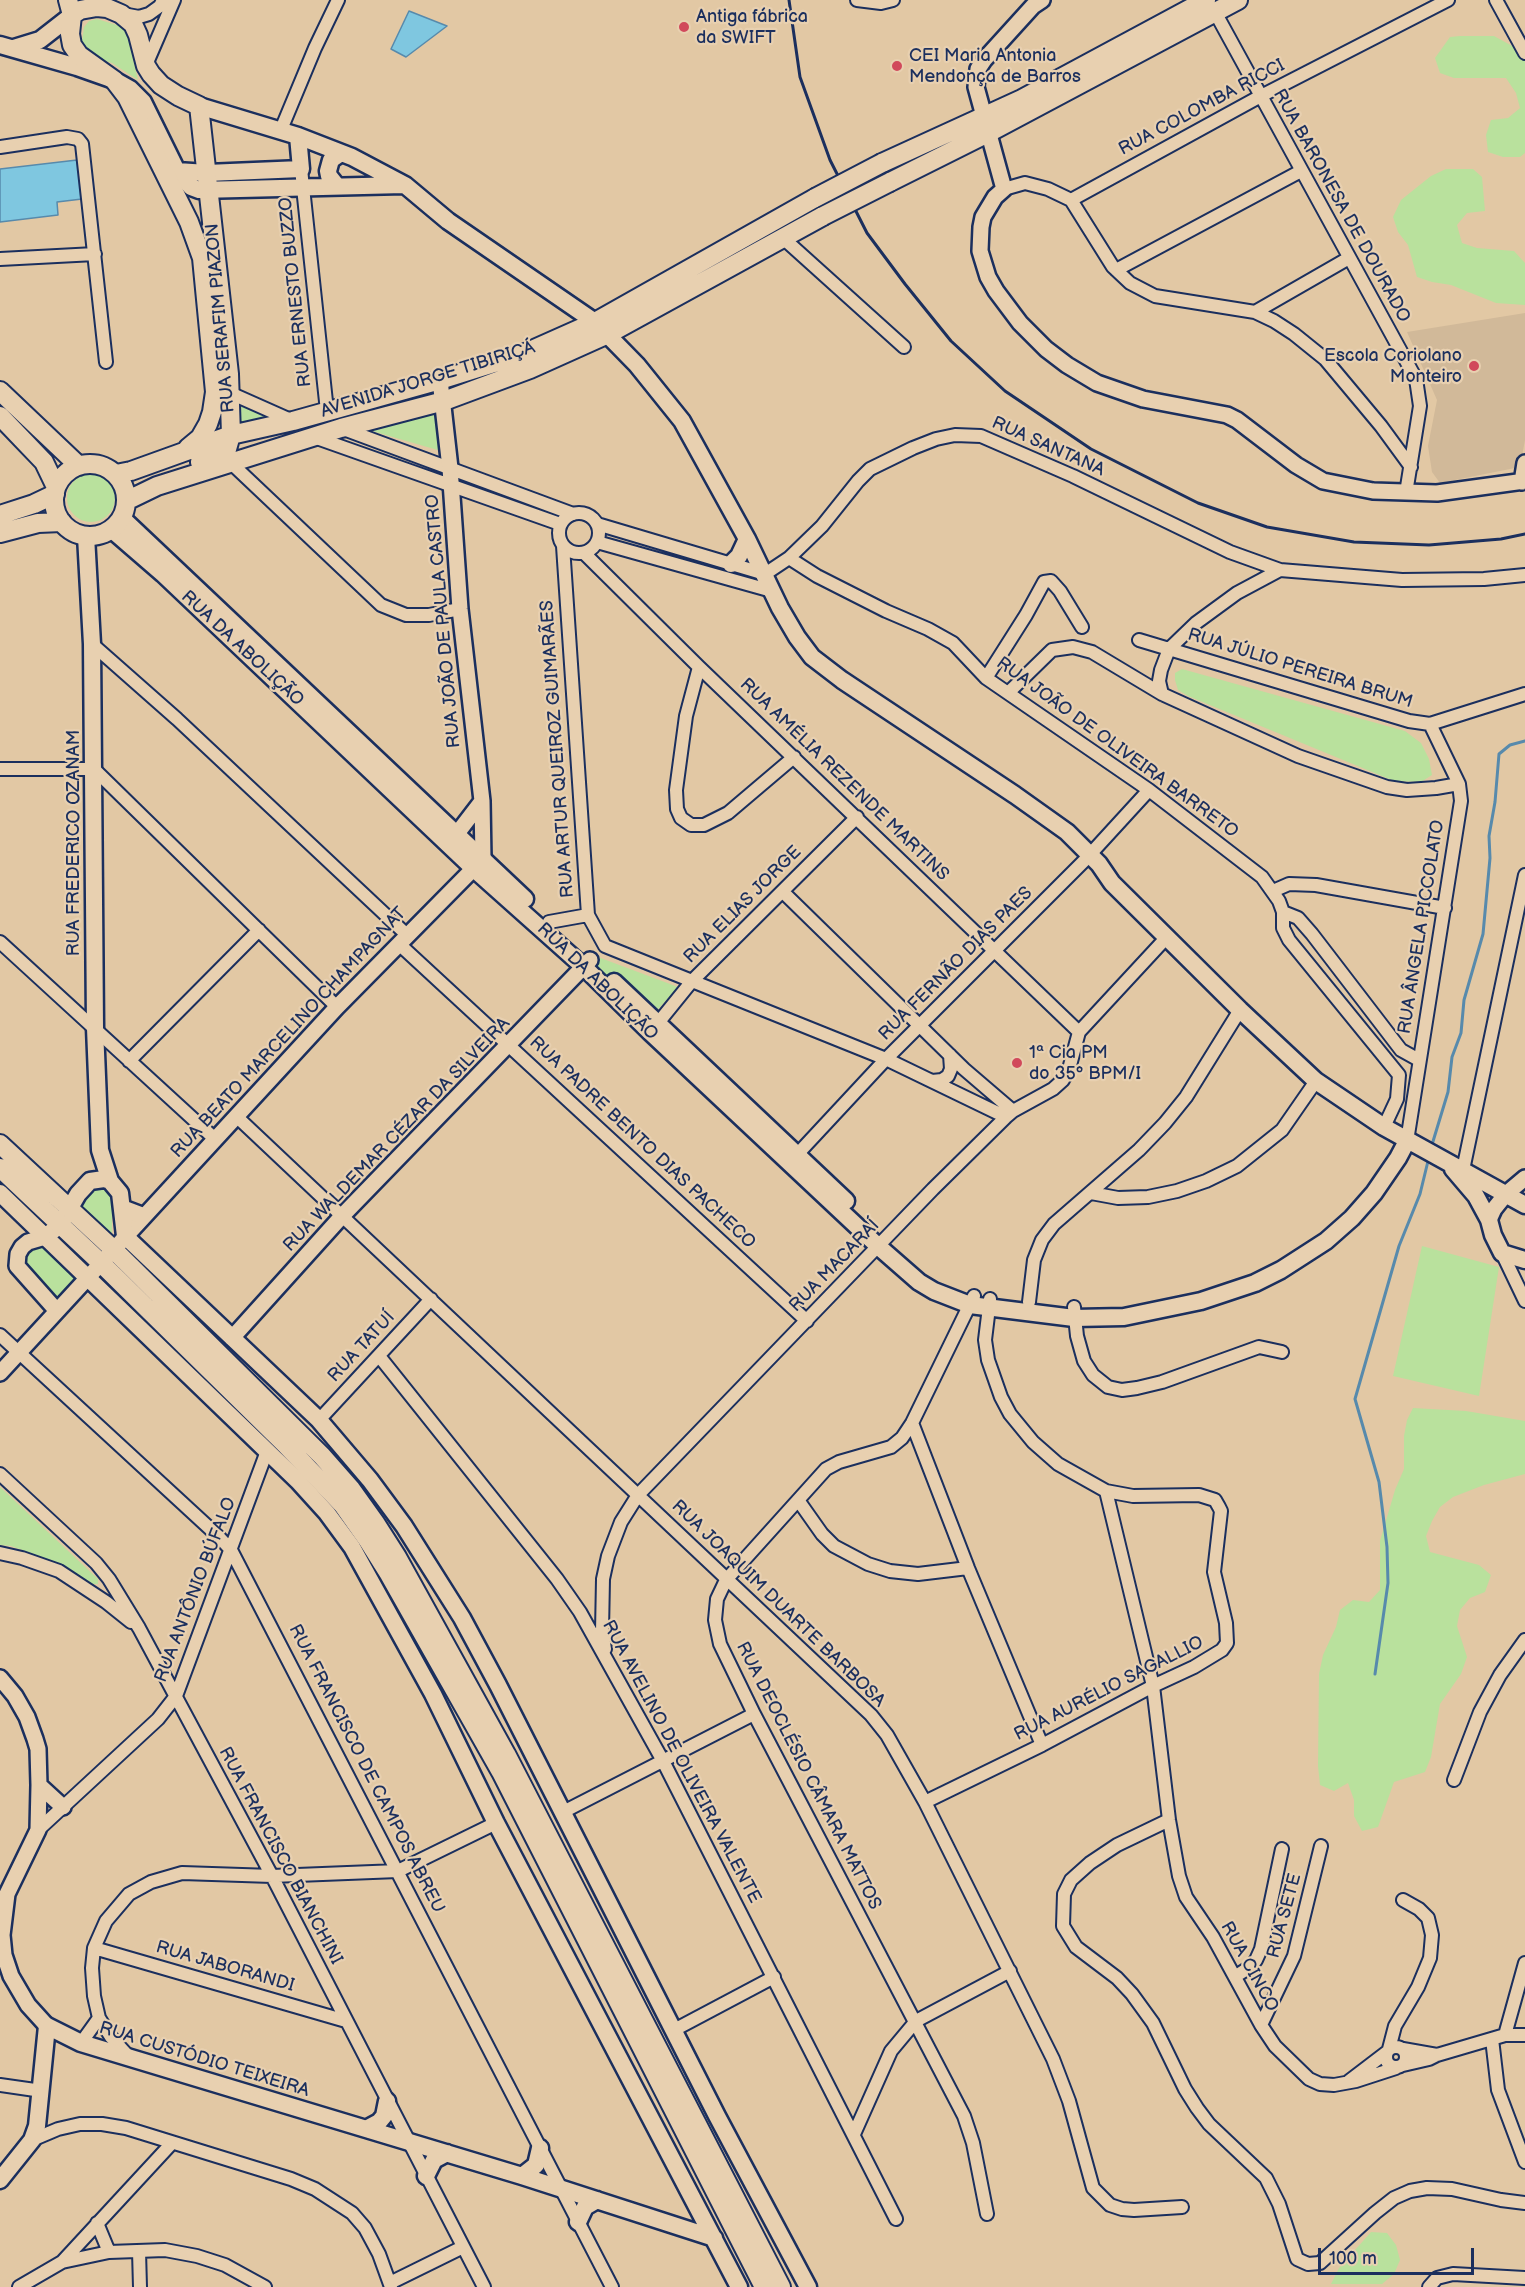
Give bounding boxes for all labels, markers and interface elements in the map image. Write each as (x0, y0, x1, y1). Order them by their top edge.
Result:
place label: Antiga fábrica da SWIFT (696, 6, 808, 48)
marker: Antiga fábrica da SWIFT (677, 20, 691, 34)
place label: CEI Maria Antonia Mendonça de Barros (909, 45, 1081, 88)
street label: RUA COLOMBA RICCI (1115, 55, 1289, 161)
marker: CEI Maria Antonia Mendonça de Barros (890, 59, 904, 73)
street label: RUA BARONESA DE DOURADO (1268, 86, 1414, 326)
street label: RUA ERNESTO BUZZO (275, 196, 317, 388)
street label: RUA SERAFIM PIAZON (202, 222, 240, 414)
street label: AVENIDA JORGE TIBIRIÇÁ (318, 337, 538, 423)
place label: Escola Coriolano Monteiro (1324, 345, 1462, 388)
marker: Escola Coriolano Monteiro (1467, 359, 1481, 373)
street label: RUA SANTANA (988, 412, 1108, 482)
street label: RUA JOÃO DE PAULA CASTRO (422, 493, 466, 749)
street label: RUA DA ABOLIÇÃO (176, 587, 308, 711)
street label: RUA ARTUR QUEIROZ GUIMARÃES (537, 599, 579, 899)
street label: RUA JÚLIO PEREIRA BRUM (1185, 624, 1415, 714)
street label: RUA JOÃO DE OLIVEIRA BARRETO (992, 653, 1242, 843)
street label: RUA AMÉLIA REZENDE MARTINS (735, 674, 953, 886)
street label: RUA FREDERICO OZANAM (63, 730, 85, 956)
street label: RUA ÂNGELA PICCOLATO (1394, 818, 1450, 1036)
street label: RUA ELIAS JORGE (680, 842, 806, 968)
street label: RUA FERNÃO DIAS PAES (875, 883, 1037, 1045)
street label: RUA BEATO MARCELINO CHAMPAGNAT (167, 903, 411, 1163)
street label: RUA DA ABOLIÇÃO (532, 919, 662, 1045)
street label: RUA WALDEMAR CÉZAR DA SILVEIRA (279, 1013, 515, 1257)
street label: RUA PADRE BENTO DIAS PACHECO (524, 1032, 760, 1254)
place label: 1ª Cia PM do 35º BPM/I (1029, 1042, 1141, 1084)
marker: 1ª Cia PM do 35º BPM/I (1010, 1056, 1024, 1070)
street label: RUA MACARAÍ (785, 1215, 885, 1317)
street label: RUA TATUÍ (324, 1307, 400, 1387)
street label: RUA ANTÔNIO BÚFALO (151, 1494, 241, 1686)
street label: RUA JOAQUIM DUARTE BARBOSA (667, 1496, 889, 1712)
street label: RUA AVELINO DE OLIVEIRA VALENTE (597, 1617, 765, 1907)
street label: RUA FRANCISCO DE CAMPOS ABREU (283, 1621, 449, 1917)
street label: RUA AURÉLIO SAGALLIO (1011, 1632, 1207, 1746)
street label: RUA DEOCLÉSIO CÂMARA MATTOS (731, 1638, 885, 1914)
street label: RUA FRANCISCO BIANCHINI (213, 1744, 347, 1968)
street label: RUA SETE (1263, 1871, 1307, 1961)
street label: RUA CINCO (1215, 1918, 1283, 2016)
street label: RUA JABORANDI (153, 1937, 297, 1997)
street label: RUA CUSTÓDIO TEIXEIRA (96, 2018, 312, 2102)
scale bar (1321, 2236, 1477, 2274)
text: 100 m (1329, 2248, 1377, 2269)

